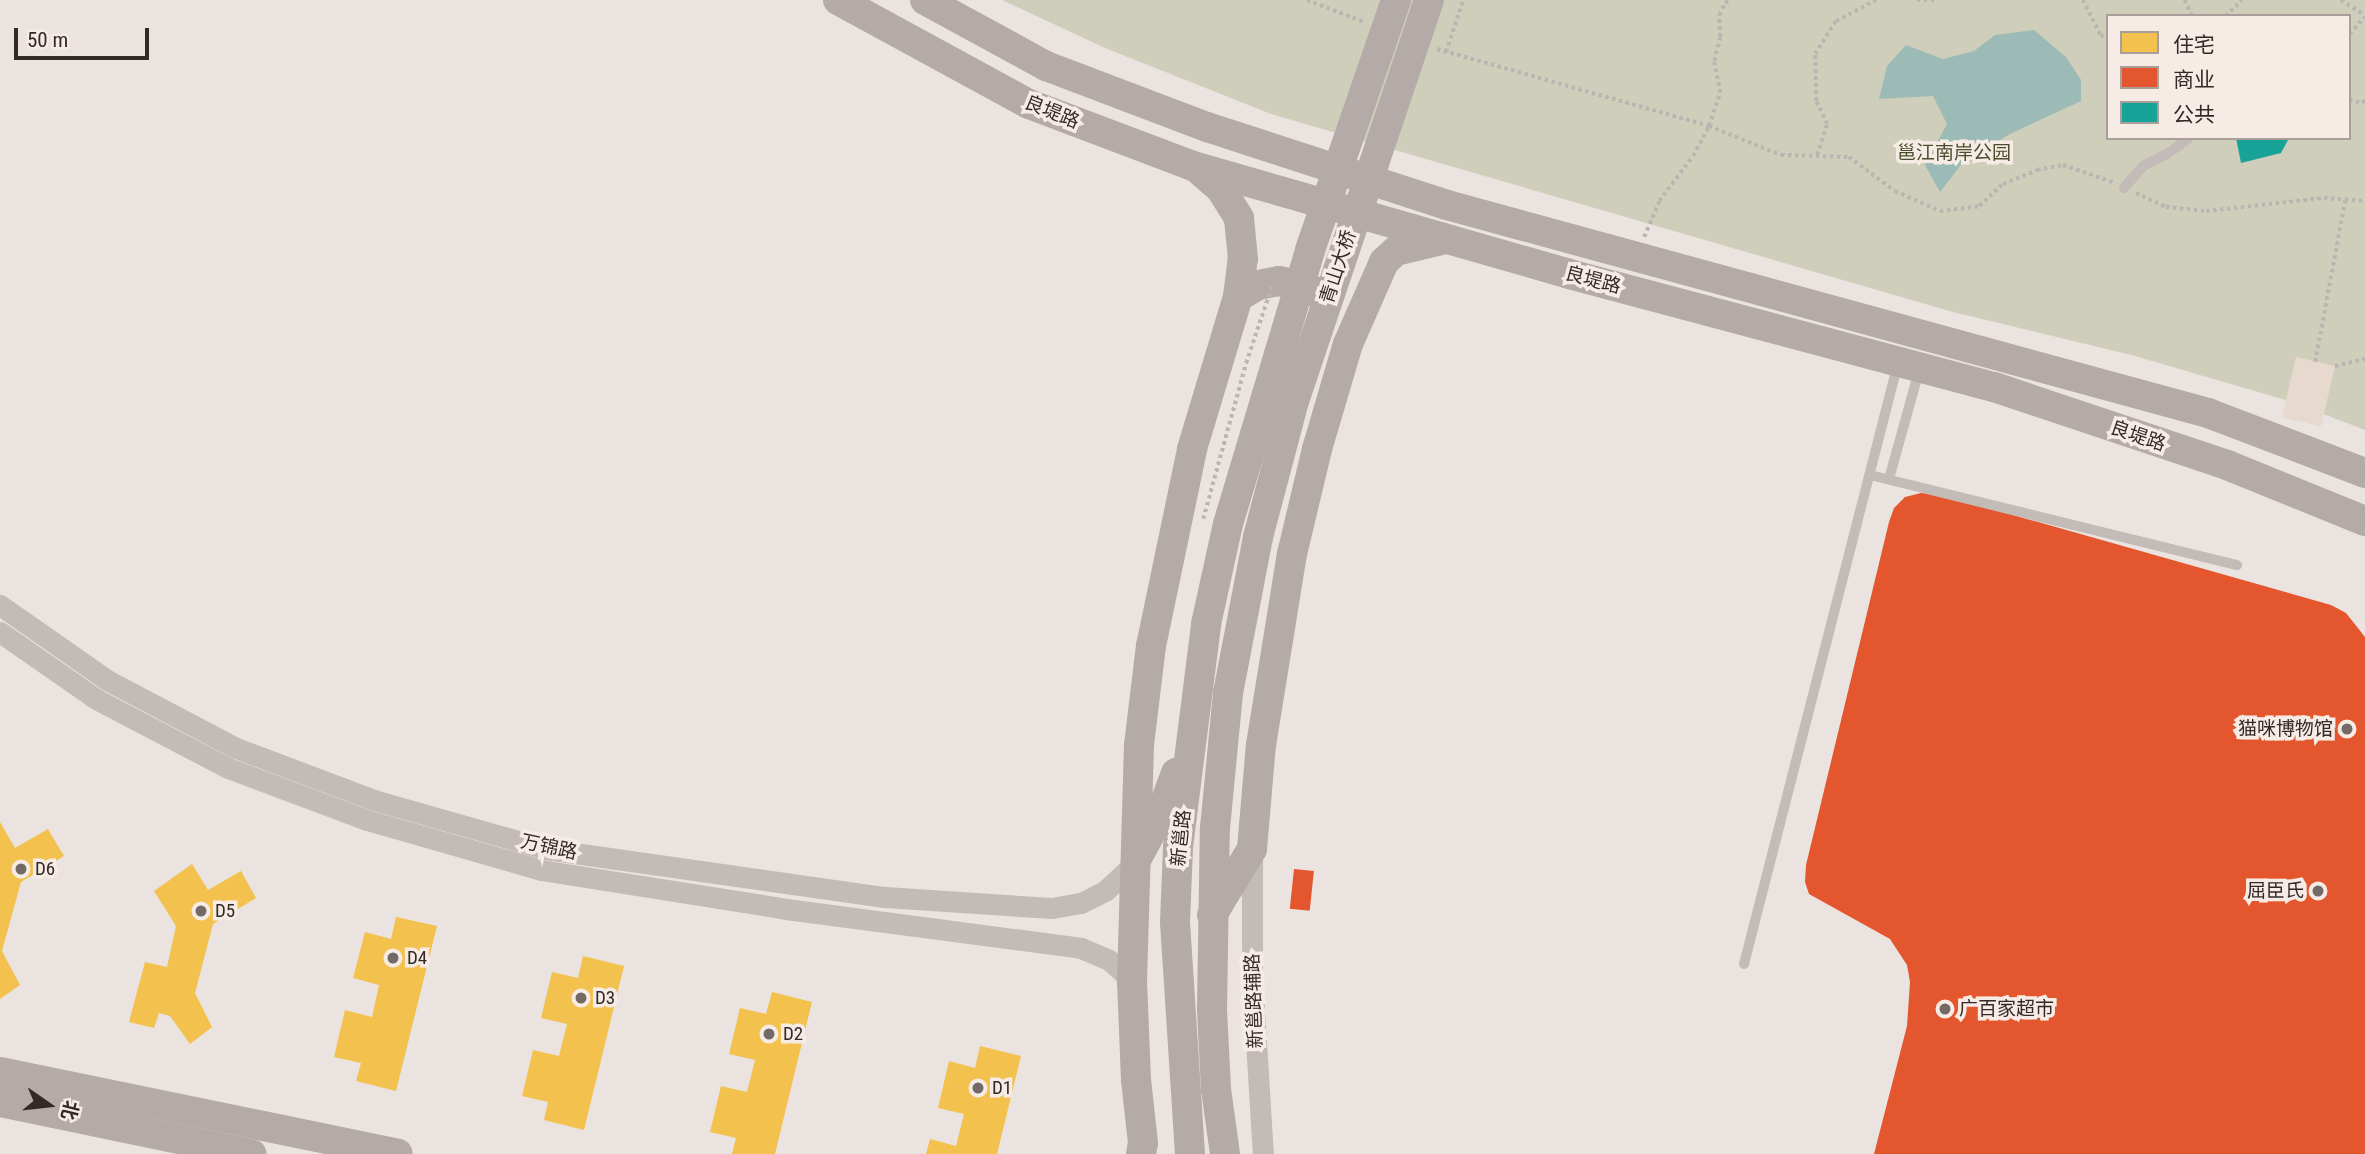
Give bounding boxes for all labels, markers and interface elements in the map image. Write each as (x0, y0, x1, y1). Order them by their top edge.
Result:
scale bar (18, 14, 152, 58)
legend (2106, 14, 2351, 140)
text: 50 m (27, 28, 68, 52)
text: 住宅 (2173, 33, 2215, 57)
text: 商业 (2173, 68, 2215, 92)
street label: 良堤路 (1021, 91, 1083, 133)
text: 公共 (2173, 103, 2215, 127)
park label: 邕江南岸公园 (1897, 142, 2011, 164)
street label: 青山大桥 (1315, 227, 1361, 307)
street label: 良堤路 (1563, 262, 1623, 298)
street label: 良堤路 (2107, 416, 2169, 456)
place label: 猫咪博物馆 (2238, 718, 2333, 740)
marker: 猫咪博物馆 (2339, 721, 2355, 737)
street label: 新邕路 (1167, 808, 1195, 868)
street label: 万锦路 (519, 830, 579, 864)
place label: D6 (35, 858, 55, 880)
marker: D6 (13, 861, 29, 877)
place label: 屈臣氏 (2247, 880, 2304, 902)
marker: 屈臣氏 (2310, 883, 2326, 899)
place label: D5 (215, 900, 235, 922)
marker: D5 (193, 903, 209, 919)
place label: D4 (407, 947, 427, 969)
marker: D4 (385, 950, 401, 966)
street label: 新邕路辅路 (1241, 953, 1267, 1049)
place label: D3 (595, 987, 615, 1009)
marker: D3 (573, 990, 589, 1006)
place label: 广百家超市 (1959, 998, 2054, 1020)
marker: 广百家超市 (1937, 1001, 1953, 1017)
place label: D2 (783, 1023, 803, 1045)
marker: D2 (761, 1026, 777, 1042)
north arrow (14, 1070, 84, 1140)
place label: D1 (992, 1077, 1012, 1099)
marker: D1 (970, 1080, 986, 1096)
text: 北 (56, 1098, 83, 1122)

